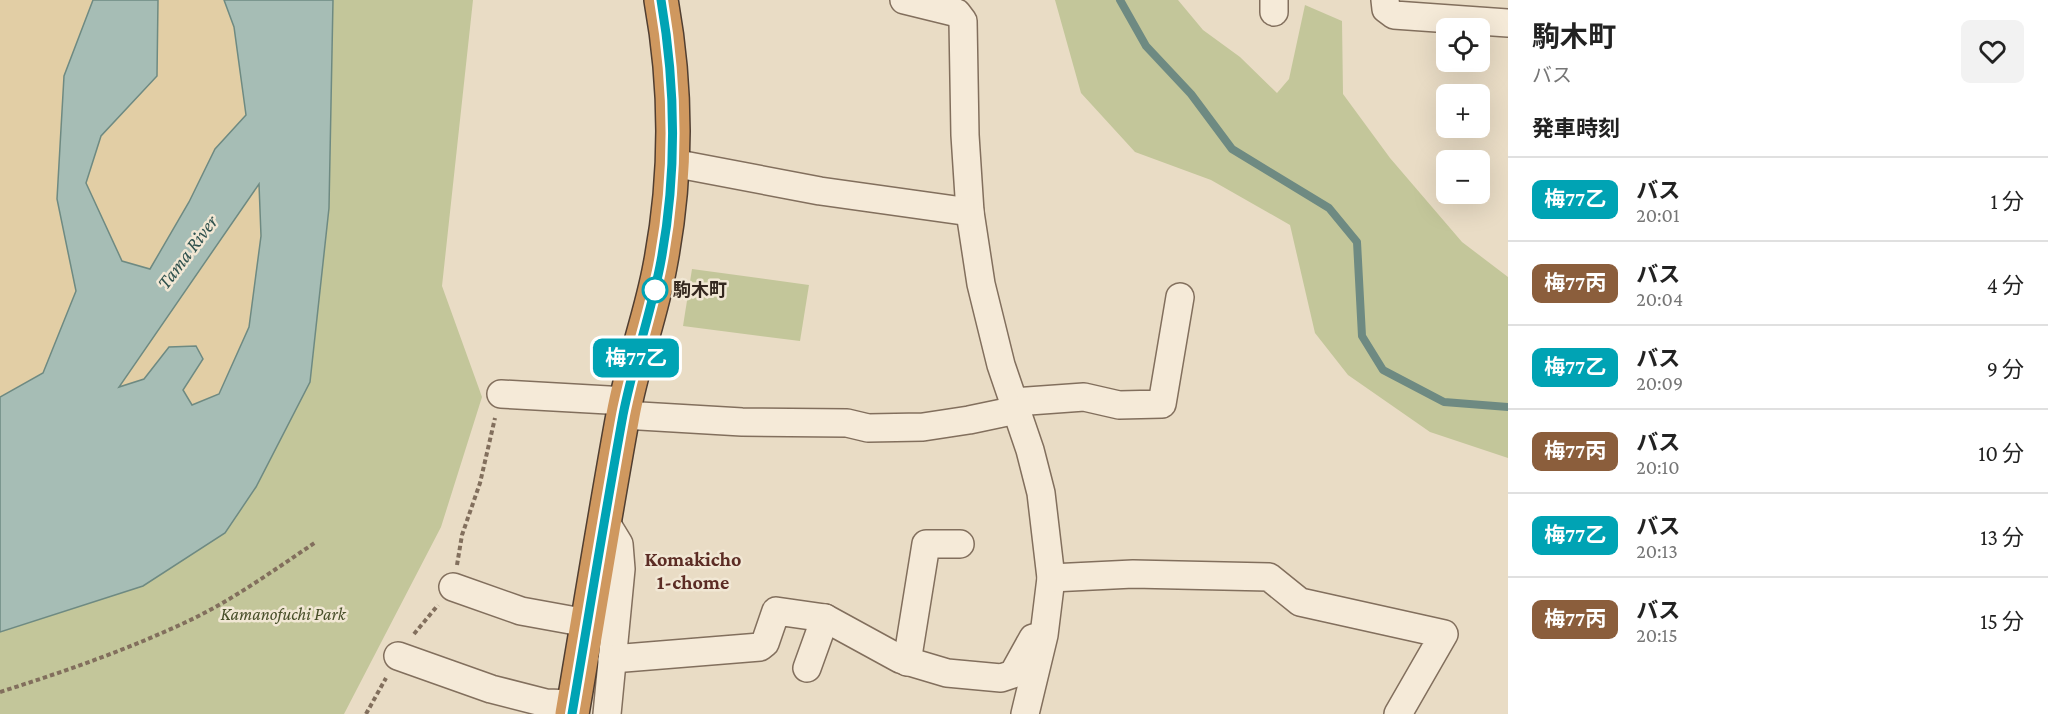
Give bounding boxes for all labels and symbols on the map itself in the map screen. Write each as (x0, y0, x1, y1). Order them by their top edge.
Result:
water label: Tama River (152, 210, 222, 293)
marker: 駒木町 (642, 277, 668, 303)
place label: 駒木町 (673, 280, 727, 300)
line badge: 梅77乙 (594, 338, 678, 378)
district label: Komakicho 1-chome (645, 548, 741, 593)
park label: Kamanofuchi Park (220, 604, 347, 624)

